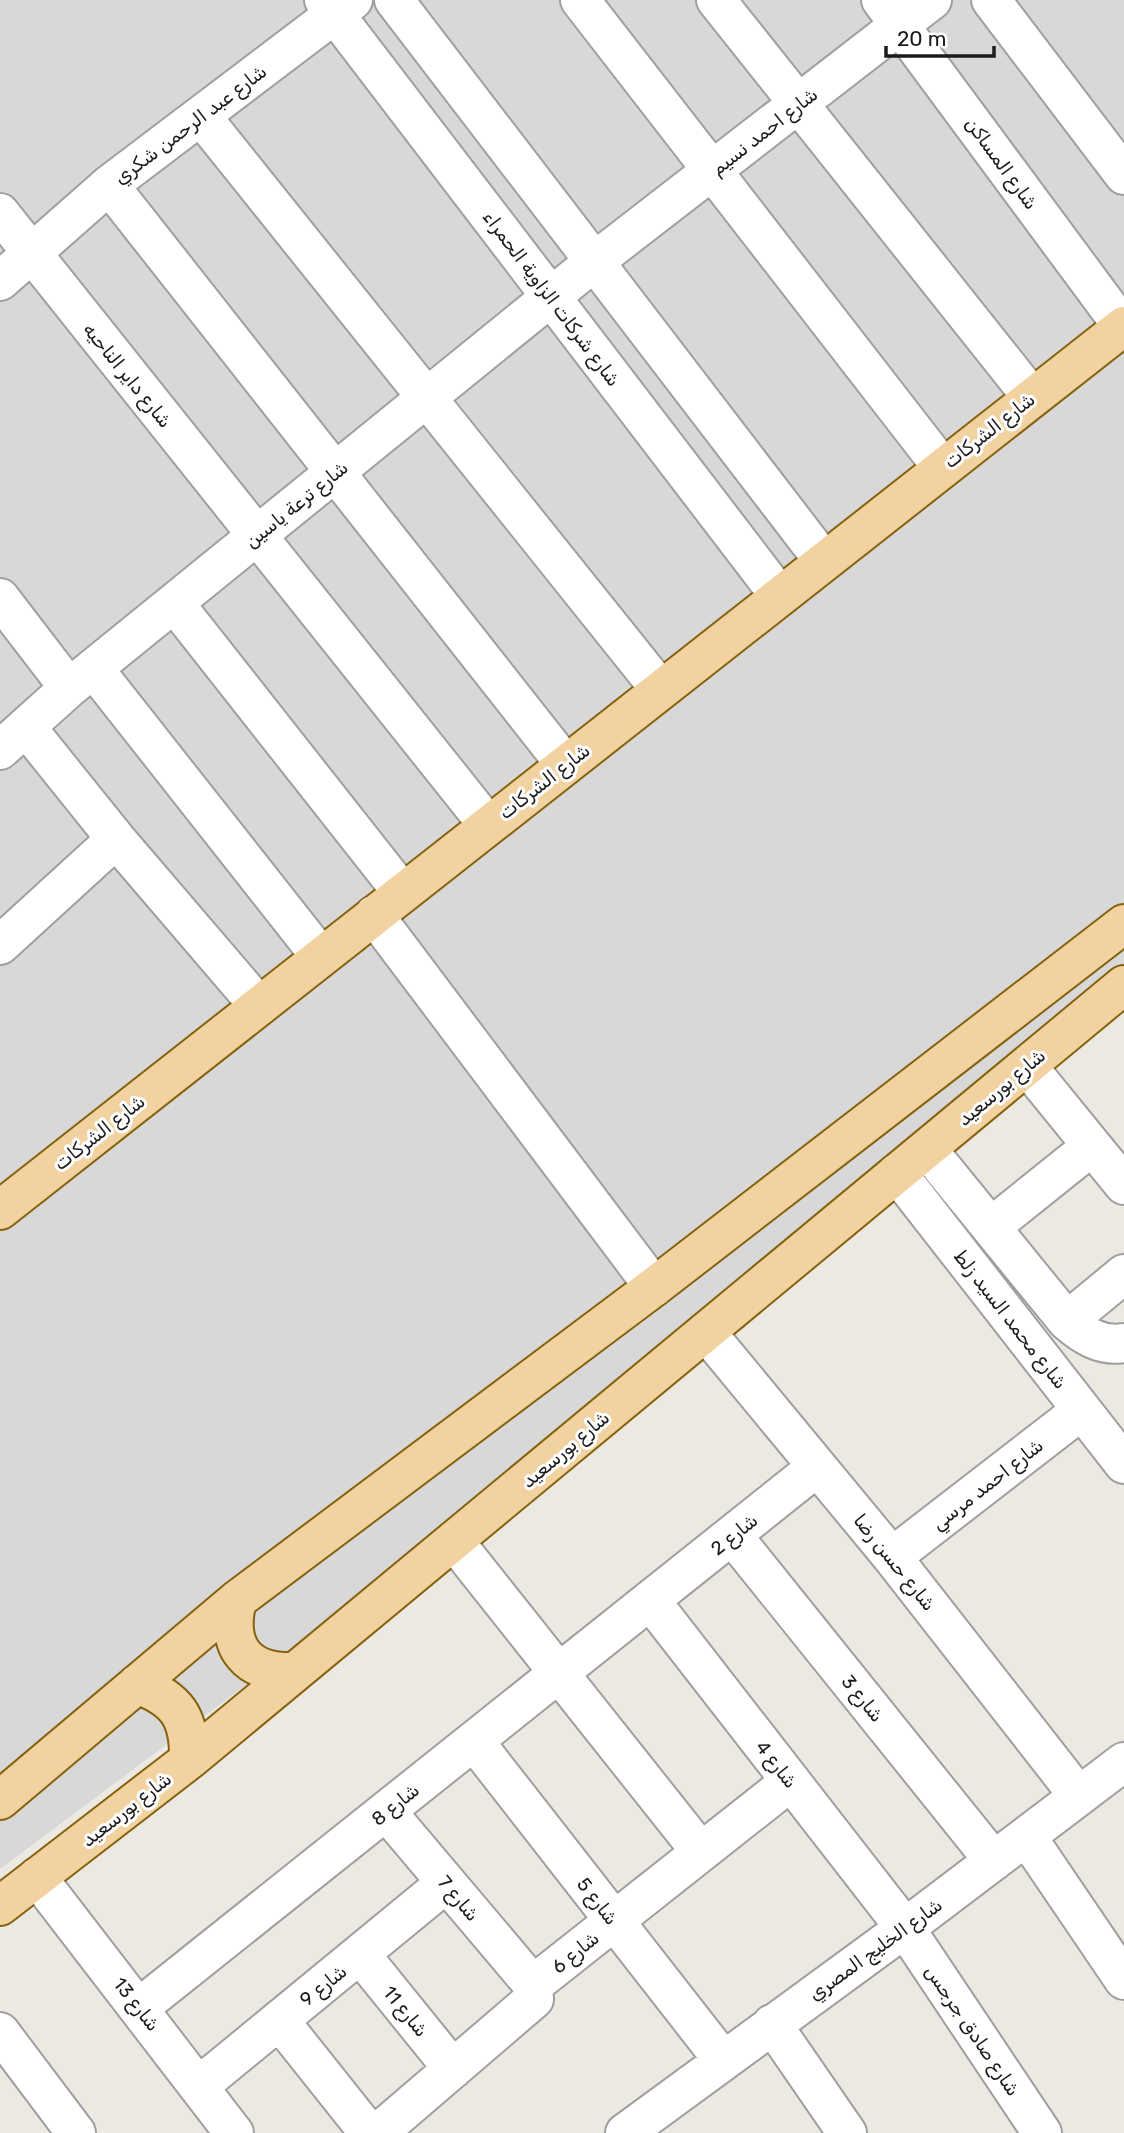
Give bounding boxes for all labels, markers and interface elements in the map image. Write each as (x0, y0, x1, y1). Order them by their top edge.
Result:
scale bar (886, 14, 995, 58)
text: 20 m (897, 26, 946, 51)
street label: شارع عبد الرحمن شكري (110, 60, 272, 191)
street label: شارع احمد نسيم (706, 83, 823, 182)
street label: شارع المساكن (959, 113, 1043, 215)
street label: شارع شركات الزاوية الحمراء (476, 206, 625, 392)
street label: شارع داير الناحيه (77, 318, 177, 434)
street label: شارع الشركات (939, 388, 1041, 475)
street label: شارع ترعة ياسين (240, 456, 354, 555)
street label: شارع الشركات (494, 739, 596, 826)
street label: شارع بورسعيد (953, 1044, 1051, 1132)
street label: شارع الشركات (49, 1090, 151, 1177)
street label: شارع محمد السيد زلط (948, 1245, 1072, 1395)
street label: شارع بورسعيد (517, 1406, 615, 1494)
street label: شارع احمد مرسي (927, 1434, 1050, 1537)
street label: شارع 2 (706, 1509, 764, 1562)
street label: شارع حسن رضا (847, 1509, 941, 1617)
street label: شارع 3 (835, 1670, 889, 1728)
street label: شارع 4 (749, 1736, 802, 1794)
street label: شارع بورسعيد (77, 1767, 177, 1853)
street label: شارع 8 (367, 1778, 425, 1832)
street label: شارع 7 (431, 1871, 484, 1927)
street label: شارع 5 (570, 1873, 623, 1931)
street label: شارع الخليج المصري (804, 1893, 948, 2007)
street label: شارع 6 (547, 1926, 605, 1980)
street label: شارع 9 (295, 1960, 353, 2013)
street label: شارع صادق جرجس (919, 1960, 1025, 2101)
street label: شارع 13 (107, 1973, 165, 2037)
street label: شارع 11 (377, 1981, 433, 2043)

